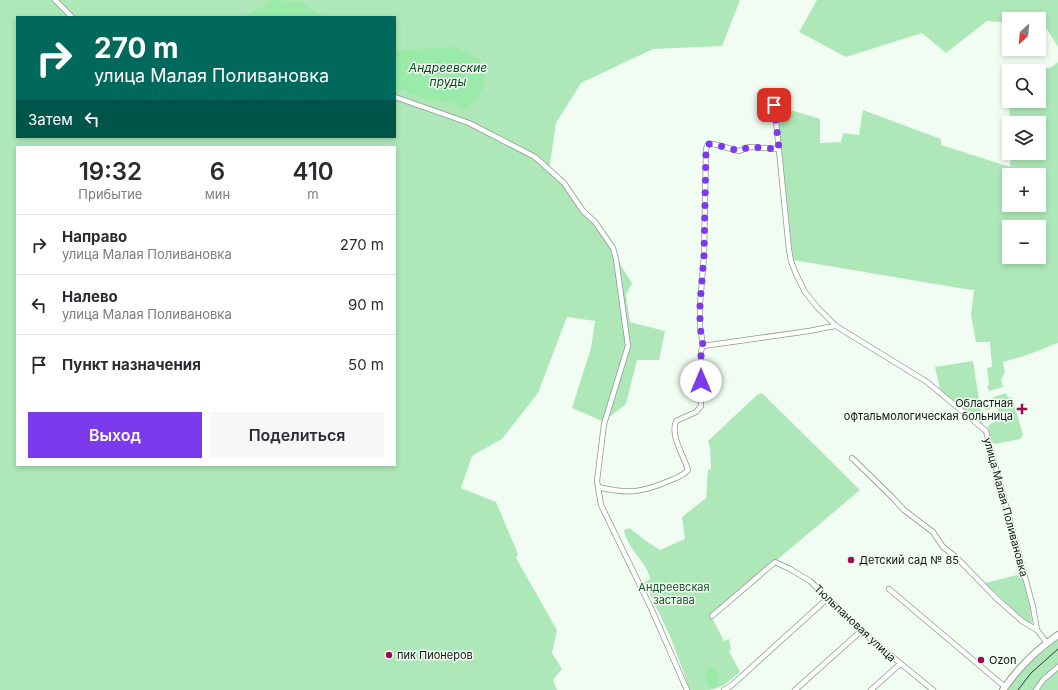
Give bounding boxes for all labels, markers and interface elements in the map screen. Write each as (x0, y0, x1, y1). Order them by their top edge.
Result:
north arrow (1002, 12, 1046, 56)
map controls (1002, 12, 1046, 264)
text: 270 m (94, 31, 179, 65)
icon: right (28, 32, 80, 84)
water label: Андреевские пруды (408, 60, 487, 89)
button: search (1002, 64, 1046, 108)
text: улица Малая Поливановка (94, 65, 329, 86)
pin (757, 88, 791, 122)
icon: arrive (763, 94, 785, 116)
icon: left (81, 108, 103, 130)
text: Затем (28, 110, 73, 129)
button: layers (1002, 116, 1046, 160)
text: 19:32 (79, 157, 142, 186)
text: 6 (210, 157, 225, 186)
text: 410 (292, 157, 334, 186)
button: + (1002, 168, 1046, 212)
text: Прибытие (78, 186, 142, 202)
text: мин (205, 186, 230, 202)
text: m (307, 186, 319, 202)
button: − (1002, 220, 1046, 264)
text: Направо (62, 227, 127, 246)
icon: right (28, 234, 50, 256)
text: 270 m (340, 235, 384, 254)
text: улица Малая Поливановка (62, 246, 232, 262)
text: Налево (62, 287, 118, 306)
icon: left (28, 294, 50, 316)
text: 90 m (348, 295, 384, 314)
text: улица Малая Поливановка (62, 306, 232, 322)
icon: arrive (28, 354, 50, 376)
text: Пункт назначения (62, 355, 201, 374)
text: 50 m (348, 355, 384, 374)
position arrow (680, 360, 722, 402)
place label: Областная офтальмологическая больница (844, 396, 1013, 423)
marker: Областная офтальмологическая больница (1016, 403, 1028, 415)
button: Выход (28, 412, 202, 458)
button: Поделиться (210, 412, 384, 458)
street label: улица Малая Поливановка (981, 436, 1031, 578)
place label: Детский сад № 85 (859, 553, 959, 567)
marker: Детский сад № 85 (846, 555, 856, 565)
park label: Андреевская застава (638, 580, 710, 607)
street label: Тюльпановая улица (811, 581, 899, 665)
place label: пик Пионеров (397, 648, 473, 662)
marker: пик Пионеров (384, 650, 394, 660)
place label: Ozon (989, 653, 1016, 667)
marker: Ozon (976, 655, 986, 665)

